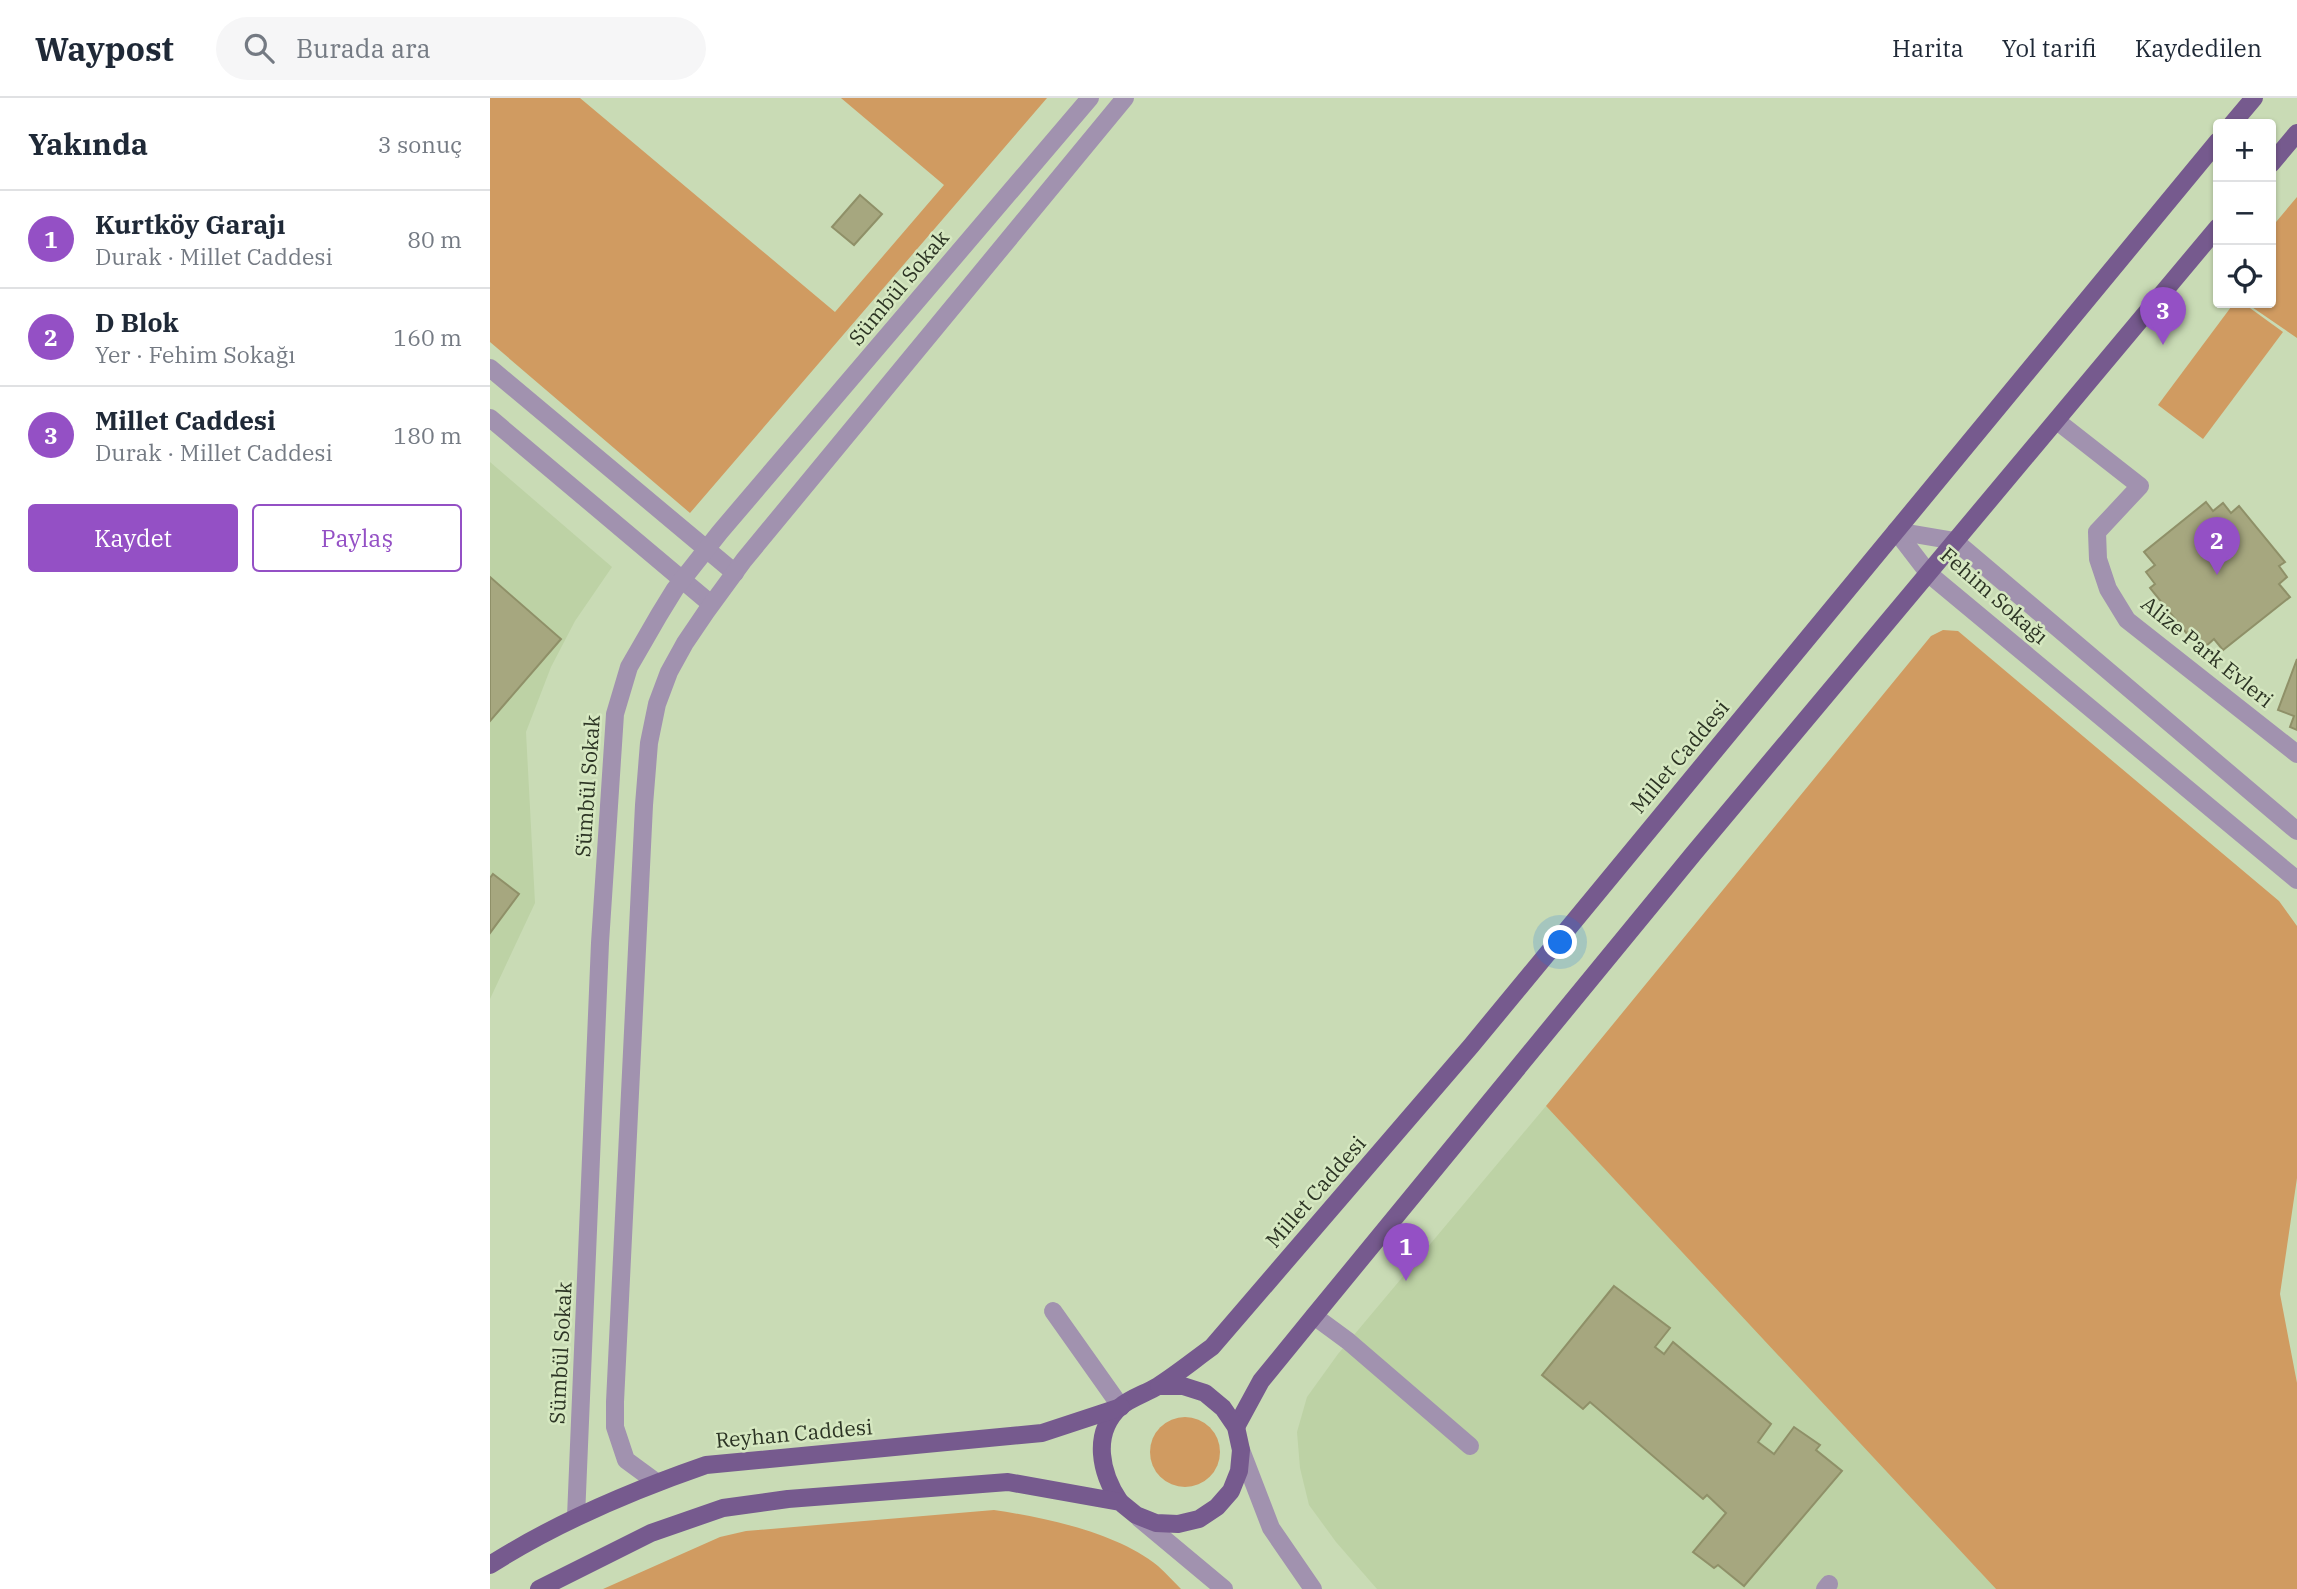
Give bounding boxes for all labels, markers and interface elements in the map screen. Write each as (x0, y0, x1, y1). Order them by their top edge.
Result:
search box (216, 17, 706, 80)
text: Waypost (35, 27, 174, 70)
icon: search (240, 29, 278, 67)
text: Burada ara (296, 31, 431, 65)
text: Harita (1892, 32, 1964, 64)
text: Yol tarifi (2002, 32, 2097, 64)
text: Kaydedilen (2135, 32, 2262, 64)
map controls (2213, 119, 2276, 308)
button: + (2213, 119, 2276, 182)
text: Yakında (28, 124, 148, 163)
text: 3 sonuç (378, 129, 462, 159)
button: − (2213, 182, 2276, 245)
text: Kurtköy Garajı (95, 207, 285, 241)
street label: Sümbül Sokak (842, 223, 955, 351)
text: 1 (44, 224, 58, 254)
text: 80 m (407, 224, 462, 254)
text: Durak · Millet Caddesi (95, 241, 333, 271)
button: locate (2213, 245, 2276, 308)
pin: 3 (2140, 287, 2186, 345)
text: D Blok (95, 305, 179, 339)
text: 2 (44, 322, 58, 352)
text: 160 m (393, 322, 462, 352)
text: Yer · Fehim Sokağı (95, 339, 295, 369)
text: Millet Caddesi (95, 403, 276, 437)
text: 3 (44, 420, 58, 450)
text: 180 m (393, 420, 462, 450)
text: Durak · Millet Caddesi (95, 437, 333, 467)
button: Kaydet (28, 504, 238, 572)
button: Paylaş (252, 504, 462, 572)
pin: 2 (2194, 517, 2240, 575)
street label: Fehim Sokağı (1935, 541, 2054, 650)
street label: Alize Park Evleri (2136, 589, 2280, 713)
street label: Millet Caddesi (1624, 694, 1735, 819)
street label: Sümbül Sokak (568, 713, 606, 858)
your location (1543, 925, 1577, 959)
street label: Millet Caddesi (1259, 1129, 1372, 1253)
pin: 1 (1383, 1223, 1429, 1281)
street label: Sümbül Sokak (542, 1280, 578, 1425)
street label: Reyhan Caddesi (714, 1412, 874, 1454)

